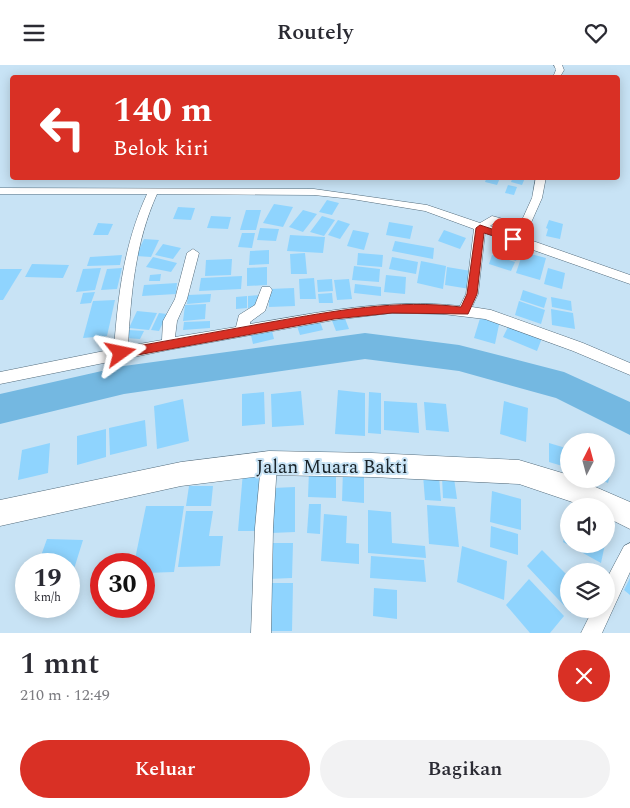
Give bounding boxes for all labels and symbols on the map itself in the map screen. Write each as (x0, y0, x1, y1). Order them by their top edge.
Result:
pin (492, 218, 534, 260)
position arrow (94, 326, 146, 378)
north arrow (560, 433, 615, 487)
street label: Jalan Muara Bakti (256, 453, 408, 482)
speed limit sign: 30 (90, 553, 155, 618)

